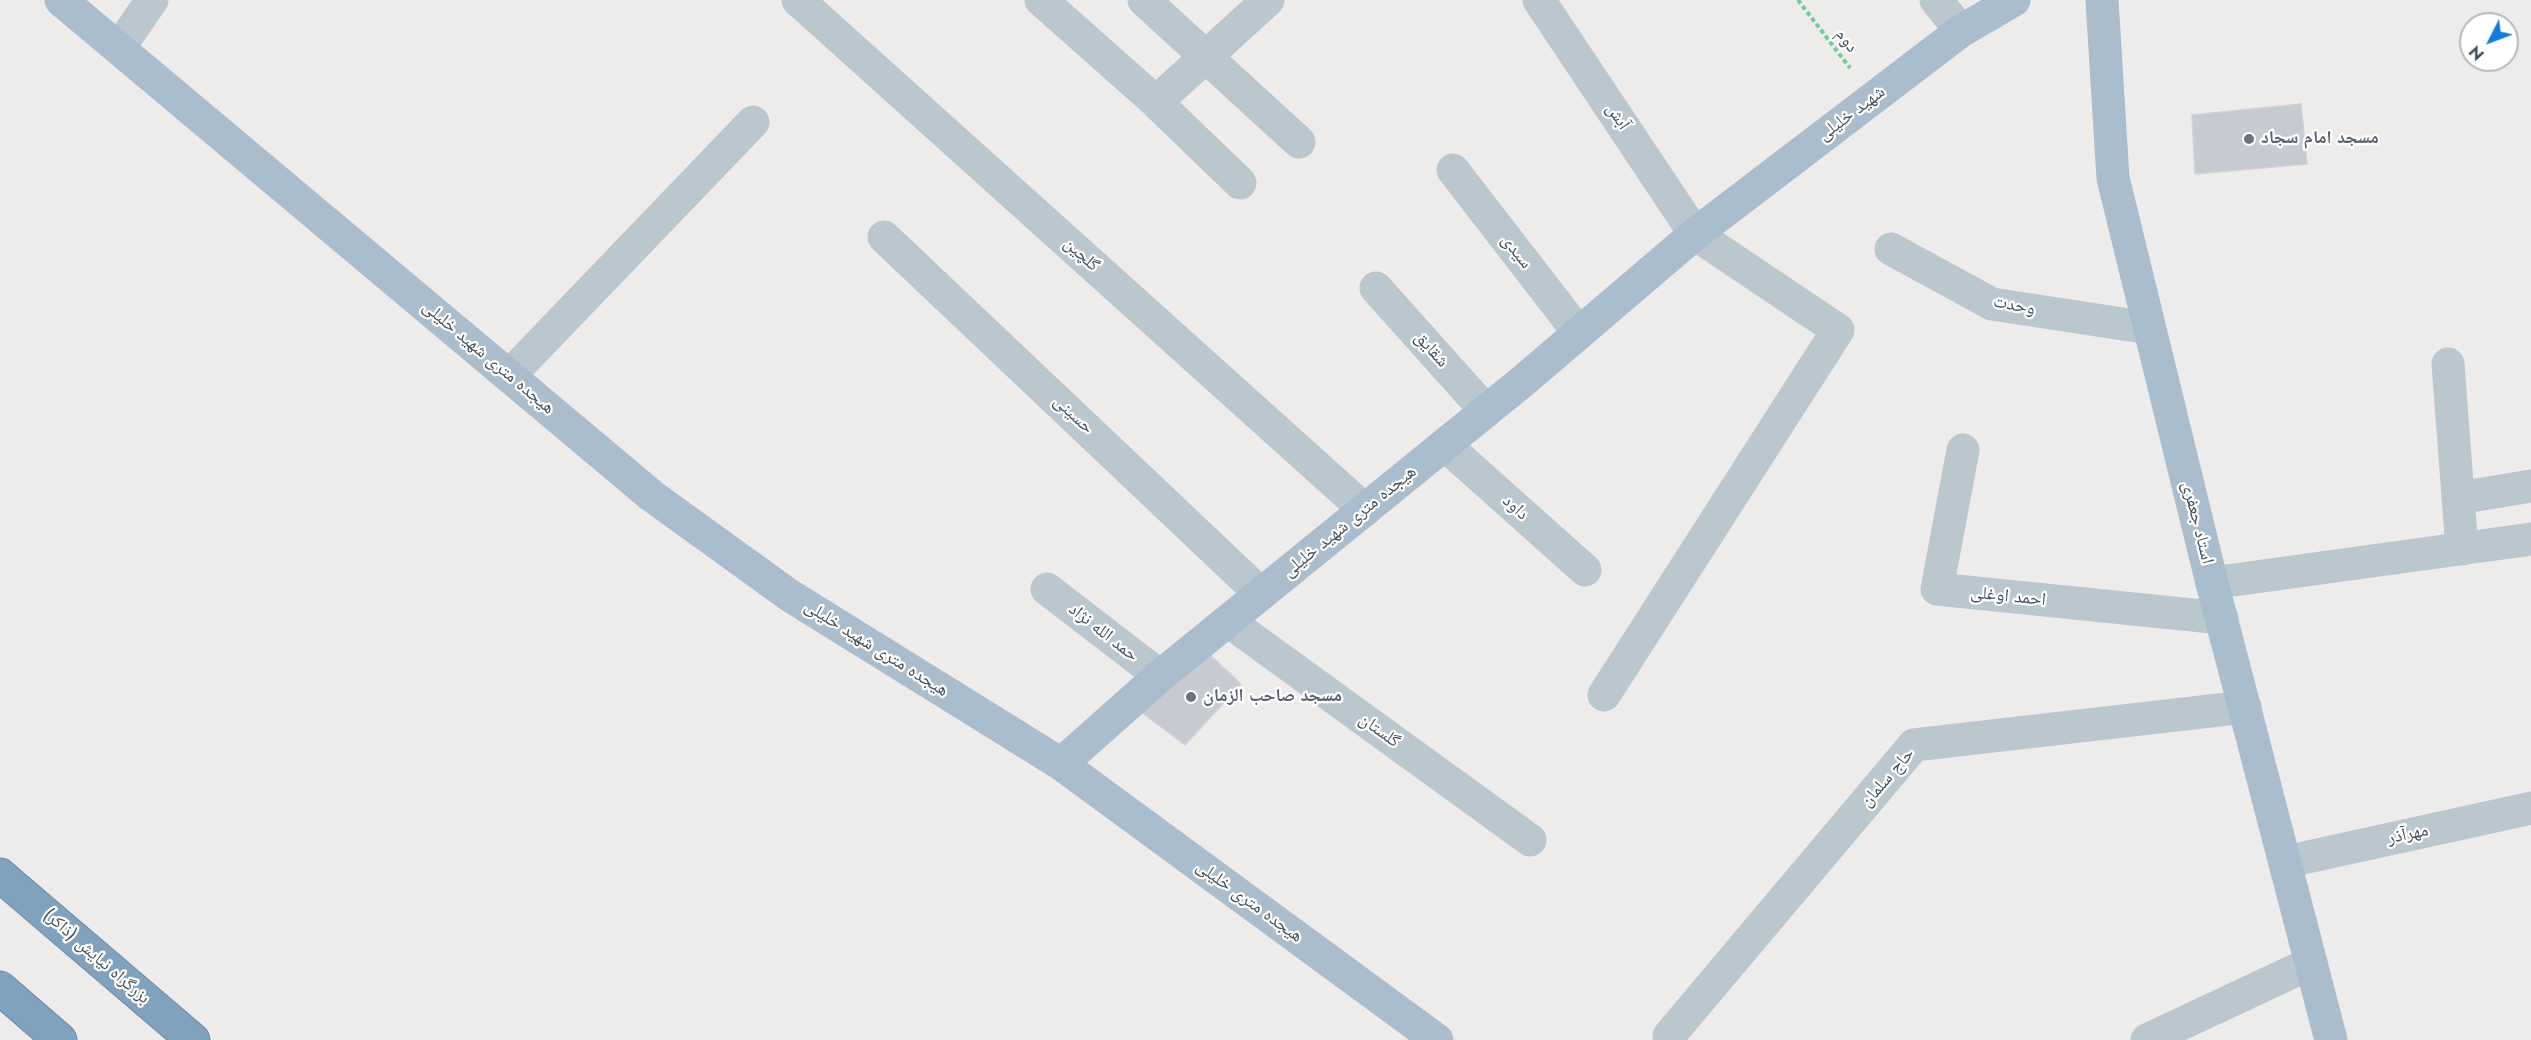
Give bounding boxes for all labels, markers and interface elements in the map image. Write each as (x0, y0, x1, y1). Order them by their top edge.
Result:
north arrow (2459, 12, 2519, 72)
street label: دوم (1830, 25, 1862, 57)
text: N (2464, 41, 2490, 65)
street label: شهید خلیلی (1814, 82, 1890, 146)
street label: آبش (1600, 100, 1634, 134)
place label: مسجد امام سجاد (2261, 128, 2379, 150)
marker: مسجد امام سجاد (2242, 132, 2256, 146)
street label: سیدی (1496, 230, 1536, 274)
street label: گلچین (1059, 233, 1103, 277)
street label: وحدت (1991, 291, 2037, 321)
street label: هیجده متری شهید خلیلی (418, 297, 558, 419)
street label: شقایق (1409, 328, 1453, 372)
street label: حسینی (1048, 391, 1098, 439)
street label: هیجده متری شهید خلیلی (1279, 461, 1421, 583)
street label: استاد جعفری (2176, 480, 2218, 566)
street label: داود (1498, 491, 1532, 525)
street label: احمد اوغلی (1969, 582, 2047, 612)
street label: هیجده متری شهید خلیلی (800, 596, 952, 702)
street label: حمد الله نژاد (1064, 599, 1142, 667)
place label: مسجد صاحب الزمان (1203, 686, 1342, 708)
marker: مسجد صاحب الزمان (1184, 690, 1198, 704)
street label: گلستان (1354, 709, 1404, 753)
street label: حاج سلمان (1856, 744, 1920, 812)
street label: مهرآذر (2386, 820, 2430, 850)
street label: هیجده متری خلیلی (1191, 856, 1307, 948)
street label: بزرگراه نیایش (ذاکر) (38, 905, 154, 1009)

